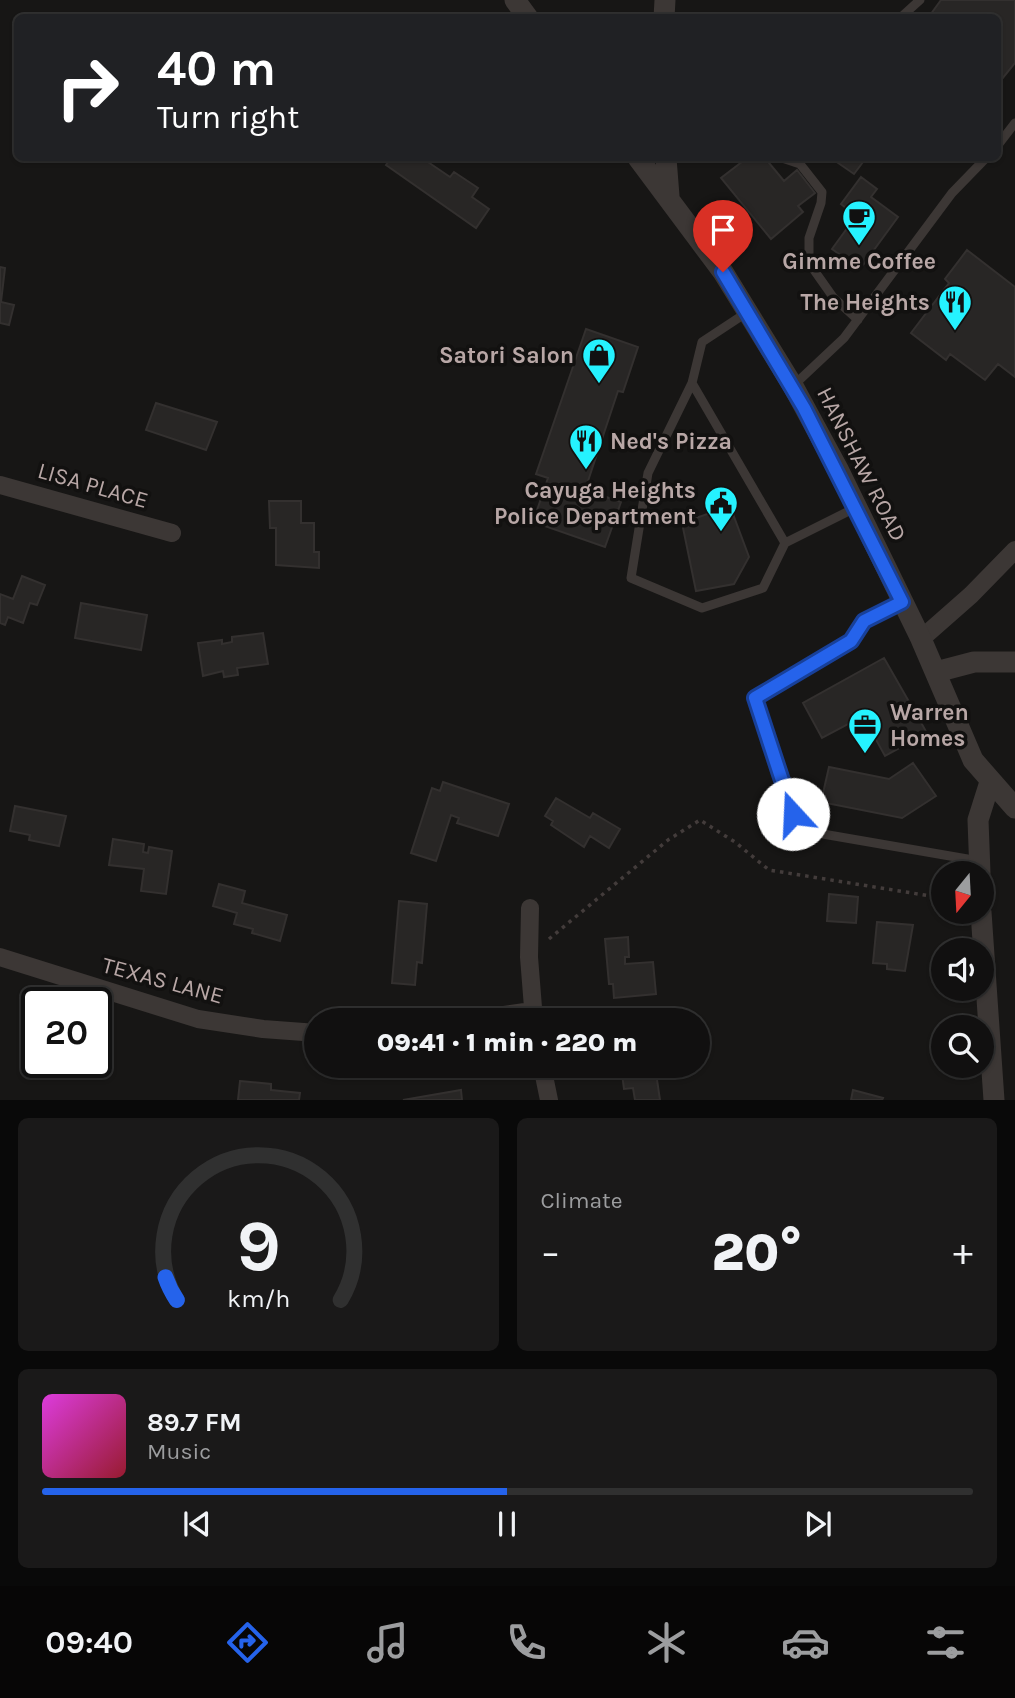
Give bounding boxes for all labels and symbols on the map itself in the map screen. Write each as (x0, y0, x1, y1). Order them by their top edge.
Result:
cafe icon: Gimme Coffee (840, 198, 878, 247)
pin (693, 200, 753, 272)
place label: Gimme Coffee (782, 248, 936, 275)
restaurant icon: The Heights (936, 283, 974, 332)
place label: The Heights (801, 289, 930, 316)
shop icon: Satori Salon (580, 336, 618, 385)
place label: Satori Salon (439, 342, 574, 369)
street label: HANSHAW ROAD (811, 383, 912, 546)
restaurant icon: Ned's Pizza (567, 422, 605, 471)
place label: Ned's Pizza (610, 428, 732, 455)
street label: LISA PLACE (35, 457, 151, 514)
place label: Cayuga Heights Police Department (494, 477, 696, 530)
public building icon: Cayuga Heights Police Department (702, 484, 740, 533)
place label: Warren Homes (890, 699, 969, 752)
office icon: Warren Homes (846, 706, 884, 755)
position arrow (756, 777, 830, 851)
north arrow (931, 861, 994, 924)
street label: TEXAS LANE (99, 951, 226, 1010)
speed limit sign: 20 (21, 987, 112, 1078)

